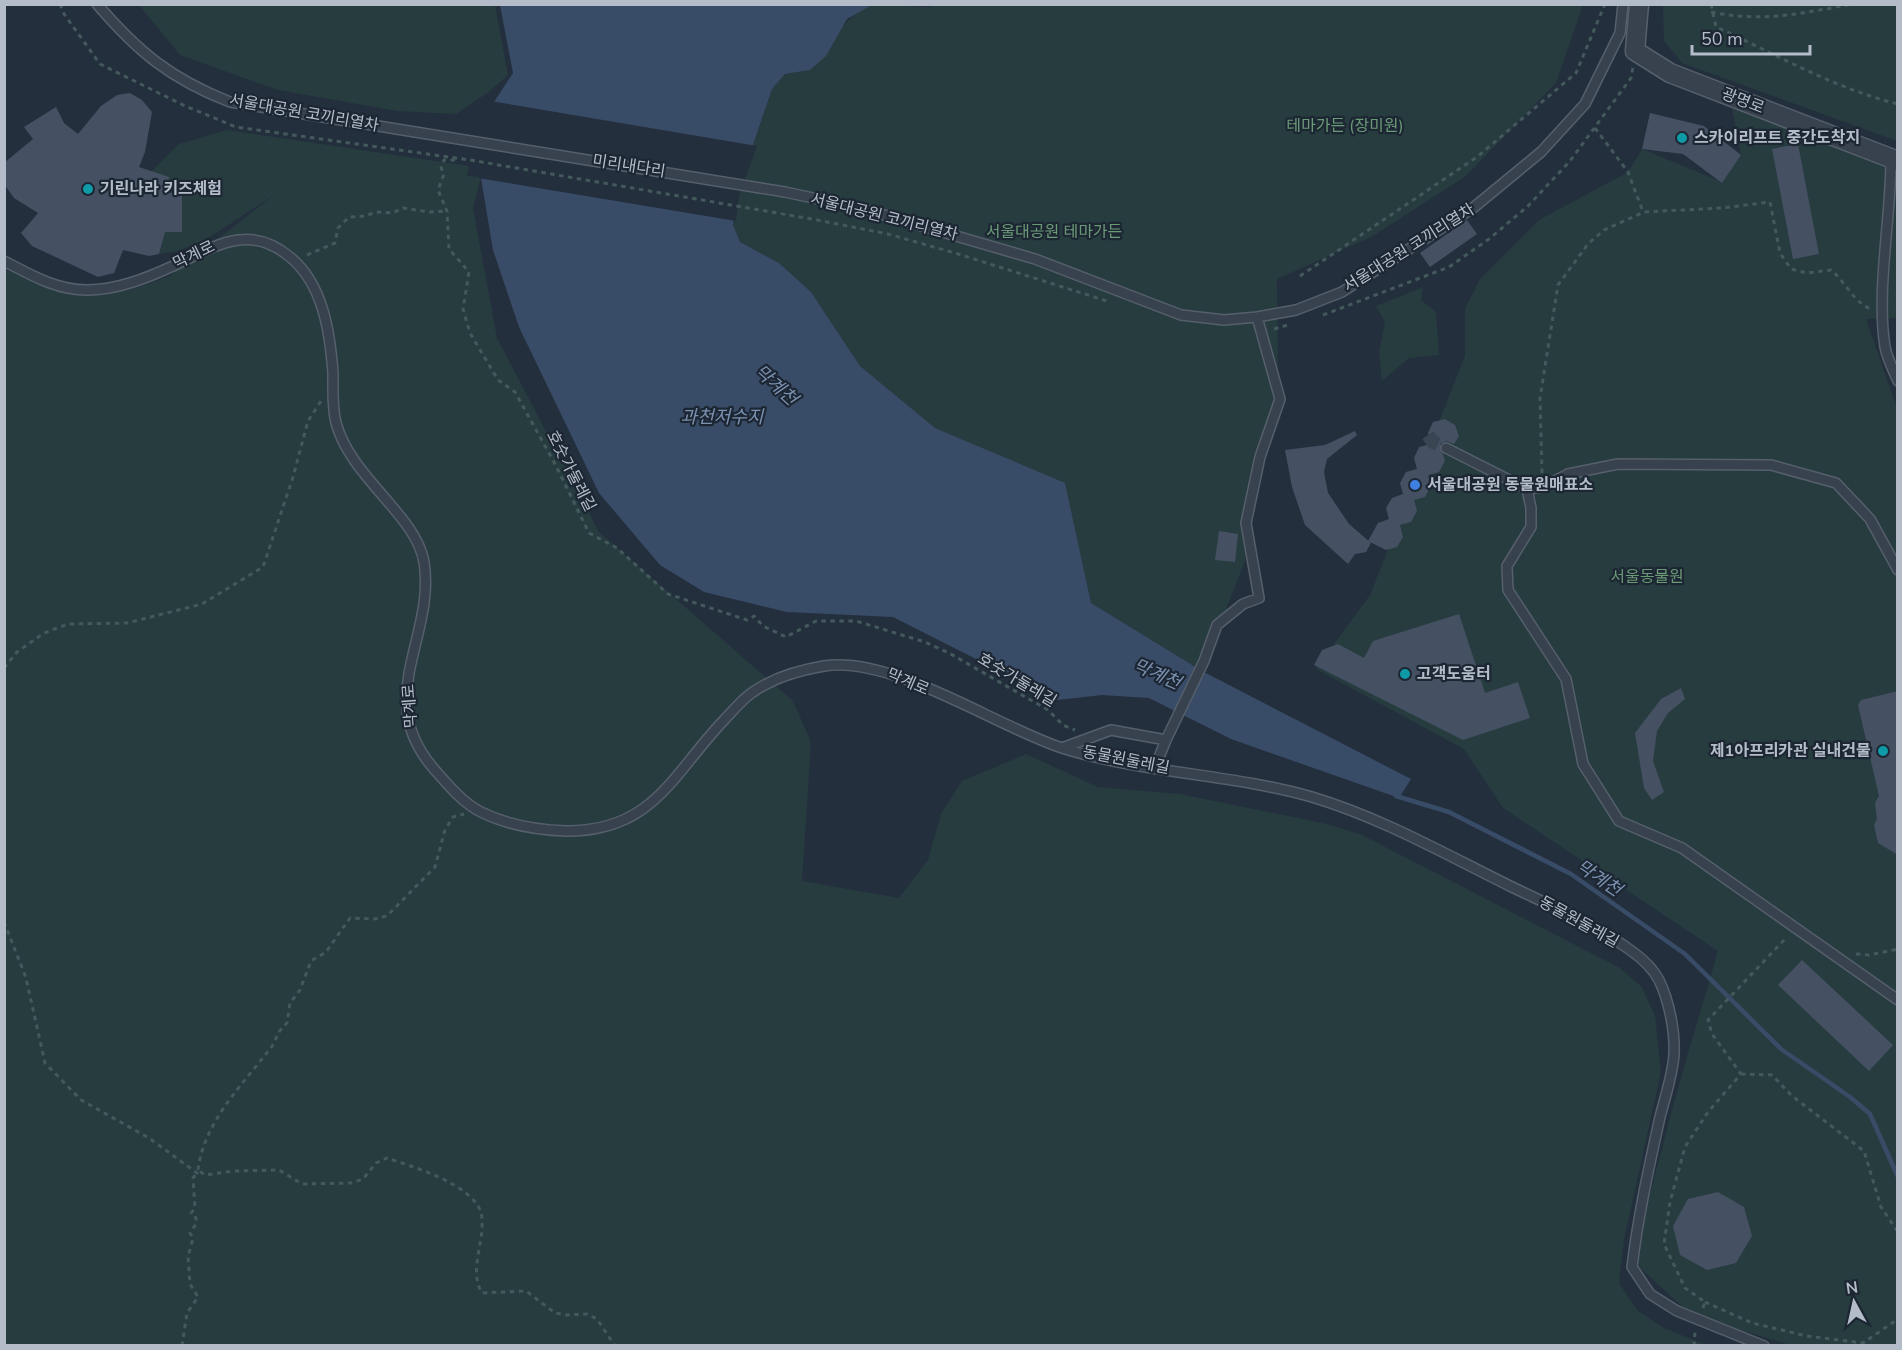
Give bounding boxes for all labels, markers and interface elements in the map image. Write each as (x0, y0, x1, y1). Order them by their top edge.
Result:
scale bar (1692, 18, 1810, 56)
text: 50 m (1701, 27, 1743, 51)
street label: 광명로 (1718, 83, 1768, 119)
street label: 서울대공원 코끼리열차 (228, 89, 381, 137)
park label: 테마가든 (장미원) (1286, 115, 1404, 137)
place label: 스카이리프트 중간도착지 (1694, 127, 1860, 149)
marker: 스카이리프트 중간도착지 (1675, 131, 1689, 145)
street label: 미리내다리 (591, 149, 667, 183)
place label: 기린나라 키즈체험 (100, 178, 222, 200)
marker: 기린나라 키즈체험 (81, 182, 95, 196)
street label: 서울대공원 코끼리열차 (808, 188, 960, 246)
street label: 서울대공원 코끼리열차 (1339, 198, 1479, 297)
park label: 서울대공원 테마가든 (986, 221, 1122, 243)
street label: 막계로 (169, 235, 219, 275)
water label: 막계천 (750, 359, 804, 412)
water label: 과천저수지 (681, 405, 765, 429)
street label: 호숫가둘레길 (541, 427, 601, 515)
place label: 서울대공원 동물원매표소 (1427, 474, 1594, 496)
marker: 서울대공원 동물원매표소 (1408, 478, 1422, 492)
park label: 서울동물원 (1610, 566, 1684, 588)
street label: 호숫가둘레길 (973, 648, 1061, 712)
water label: 막계천 (1129, 653, 1187, 696)
street label: 막계로 (883, 663, 933, 701)
place label: 고객도움터 (1417, 663, 1491, 685)
marker: 고객도움터 (1398, 667, 1412, 681)
street label: 막계로 (397, 683, 423, 729)
place label: 제1아프리카관 실내건물 (1710, 740, 1871, 762)
street label: 동물원둘레길 (1081, 741, 1171, 779)
marker: 제1아프리카관 실내건물 (1876, 744, 1890, 758)
water label: 막계천 (1572, 854, 1628, 903)
street label: 동물원둘레길 (1535, 891, 1623, 953)
north arrow (1824, 1272, 1884, 1332)
text: N (1845, 1276, 1860, 1300)

